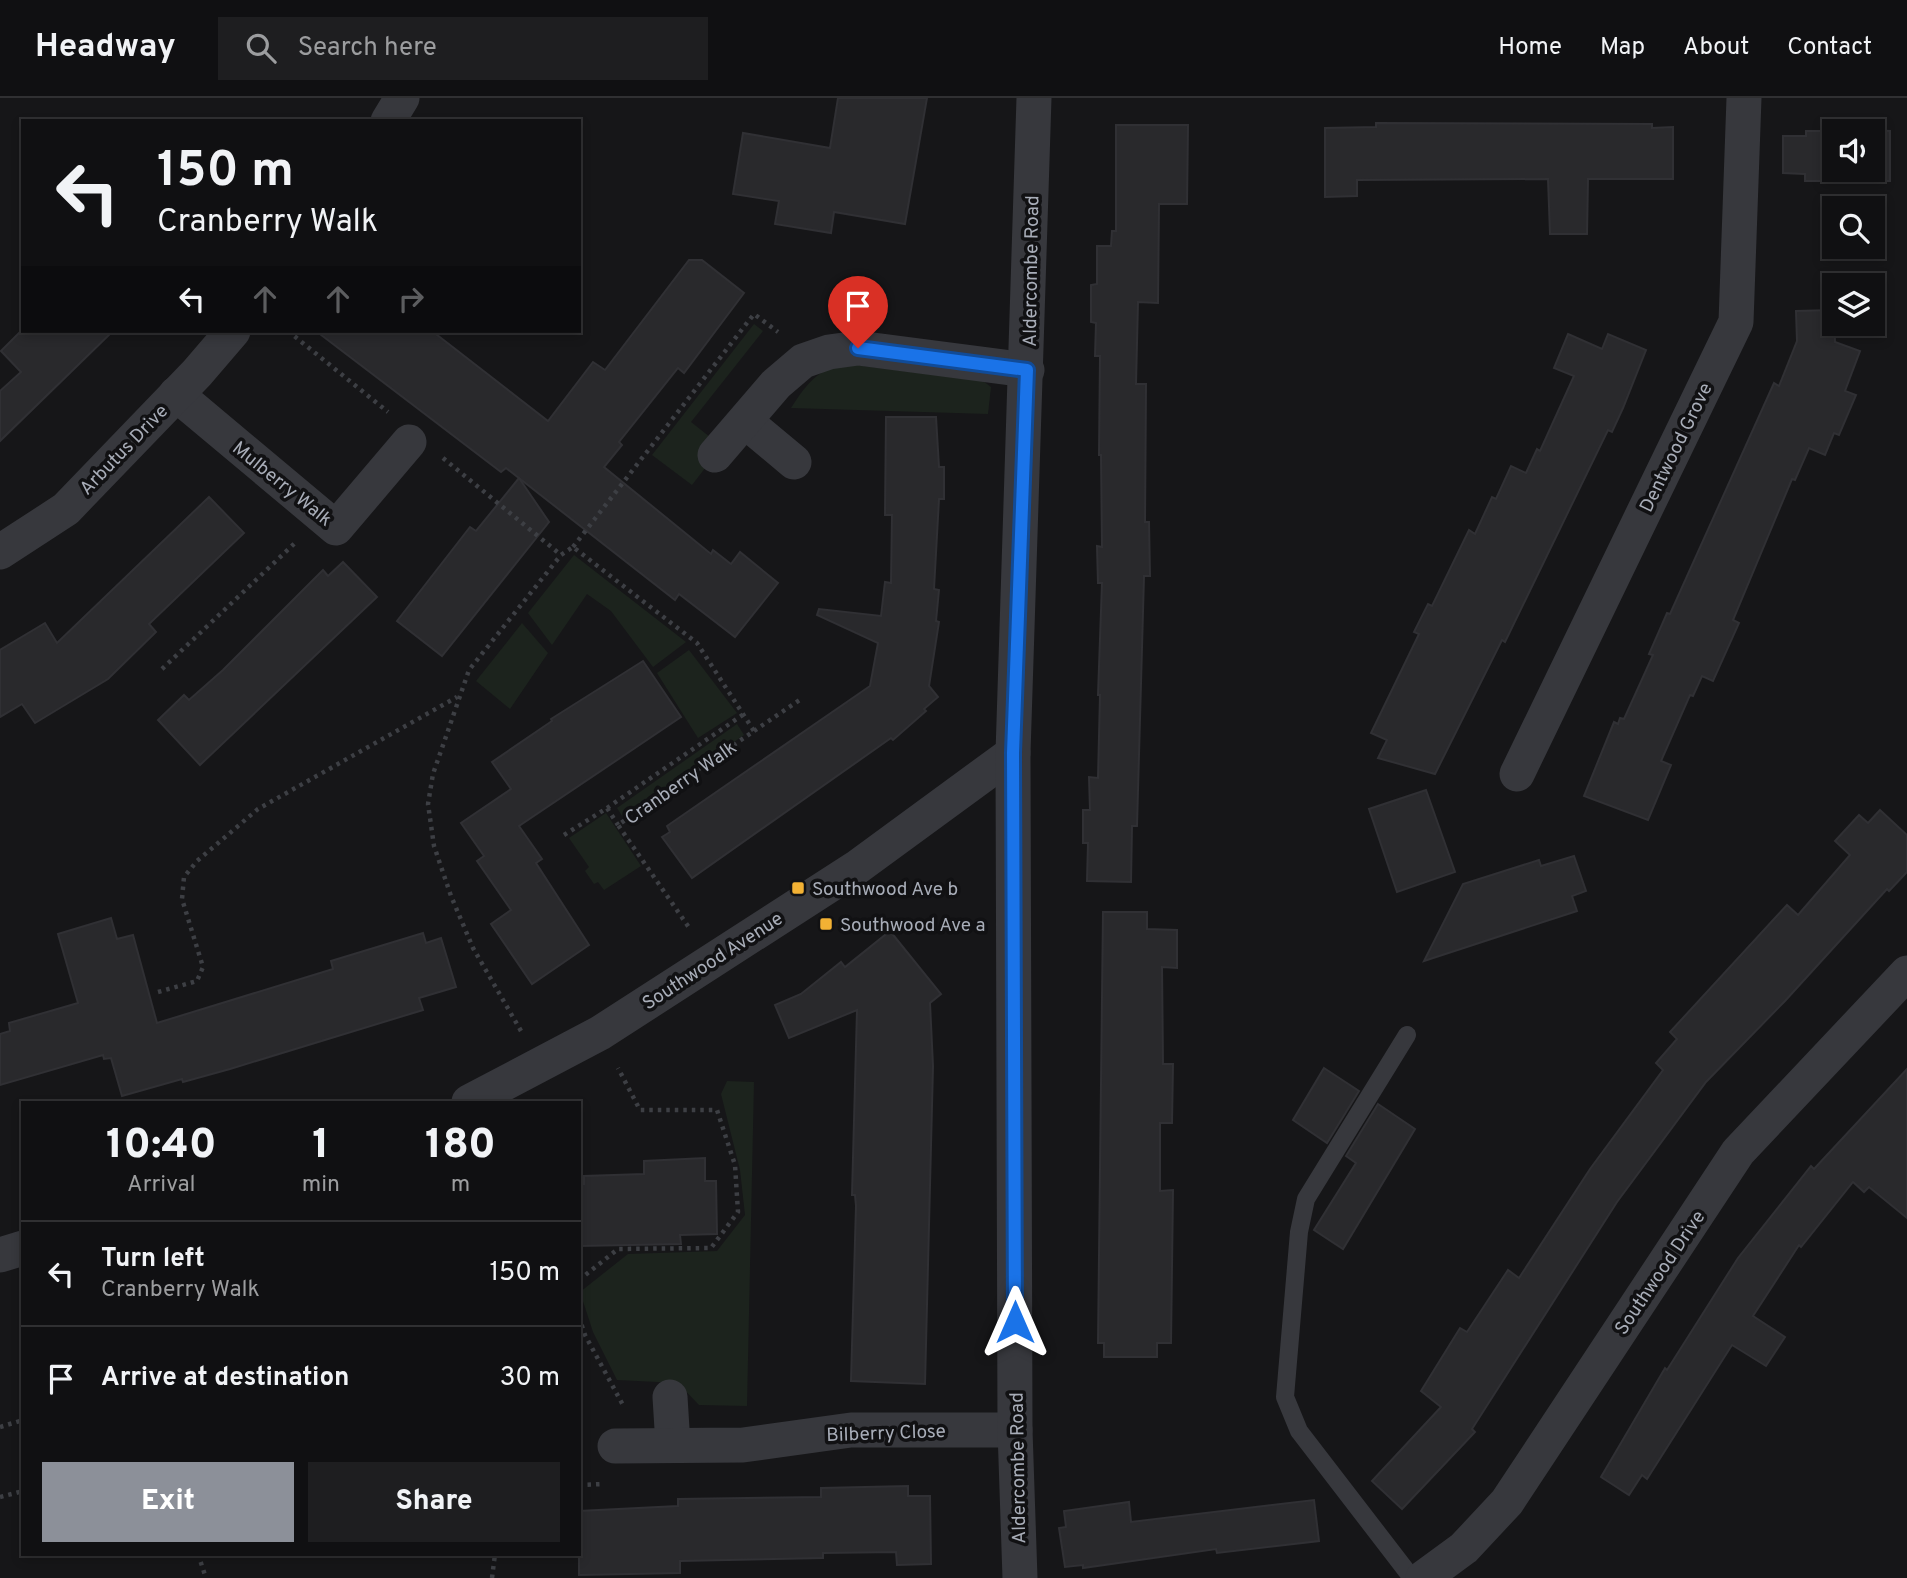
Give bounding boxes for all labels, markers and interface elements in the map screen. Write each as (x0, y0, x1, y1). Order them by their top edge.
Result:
search box (218, 17, 708, 80)
text: Headway (35, 27, 176, 69)
icon: search (242, 29, 280, 67)
text: Search here (298, 32, 437, 65)
text: Home (1498, 33, 1562, 63)
text: Map (1600, 33, 1645, 63)
text: About (1683, 33, 1749, 63)
text: Contact (1787, 33, 1872, 63)
map controls (1822, 119, 1885, 336)
button: sound (1822, 119, 1885, 182)
text: 150 m (157, 142, 294, 204)
icon: left (42, 147, 133, 238)
street label: Aldercombe Road (1019, 195, 1045, 347)
button: search (1822, 196, 1885, 259)
text: Cranberry Walk (157, 203, 378, 243)
button: layers (1822, 273, 1885, 336)
pin (828, 276, 888, 348)
icon: left (173, 280, 211, 318)
icon: ahead (246, 280, 284, 318)
icon: ahead (319, 280, 357, 318)
icon: right (392, 280, 430, 318)
icon: arrive (839, 287, 877, 325)
street label: Dentwood Grove (1635, 379, 1719, 517)
street label: Arbutus Drive (75, 400, 174, 501)
street label: Mulberry Walk (227, 437, 337, 532)
street label: Cranberry Walk (621, 736, 742, 831)
place label: Southwood Ave b (812, 878, 958, 902)
marker: Southwood Ave b (790, 880, 806, 896)
street label: Southwood Avenue (638, 907, 788, 1016)
place label: Southwood Ave a (840, 914, 986, 938)
marker: Southwood Ave a (818, 916, 834, 932)
text: 10:40 (106, 1120, 217, 1173)
text: 1 (312, 1120, 329, 1173)
text: 180 (425, 1120, 496, 1173)
text: Arrival (127, 1171, 196, 1200)
text: min (302, 1171, 340, 1200)
text: m (451, 1171, 470, 1200)
street label: Southwood Drive (1610, 1206, 1711, 1340)
text: Turn left (101, 1243, 205, 1276)
icon: left (42, 1255, 80, 1293)
text: 150 m (489, 1257, 560, 1290)
text: Cranberry Walk (101, 1276, 260, 1305)
position arrow (978, 1285, 1052, 1359)
icon: arrive (42, 1360, 80, 1398)
text: Arrive at destination (101, 1362, 349, 1395)
text: 30 m (500, 1362, 560, 1395)
street label: Aldercombe Road (1006, 1392, 1032, 1544)
street label: Bilberry Close (826, 1420, 946, 1448)
button: Exit (42, 1462, 294, 1542)
button: Share (308, 1462, 560, 1542)

